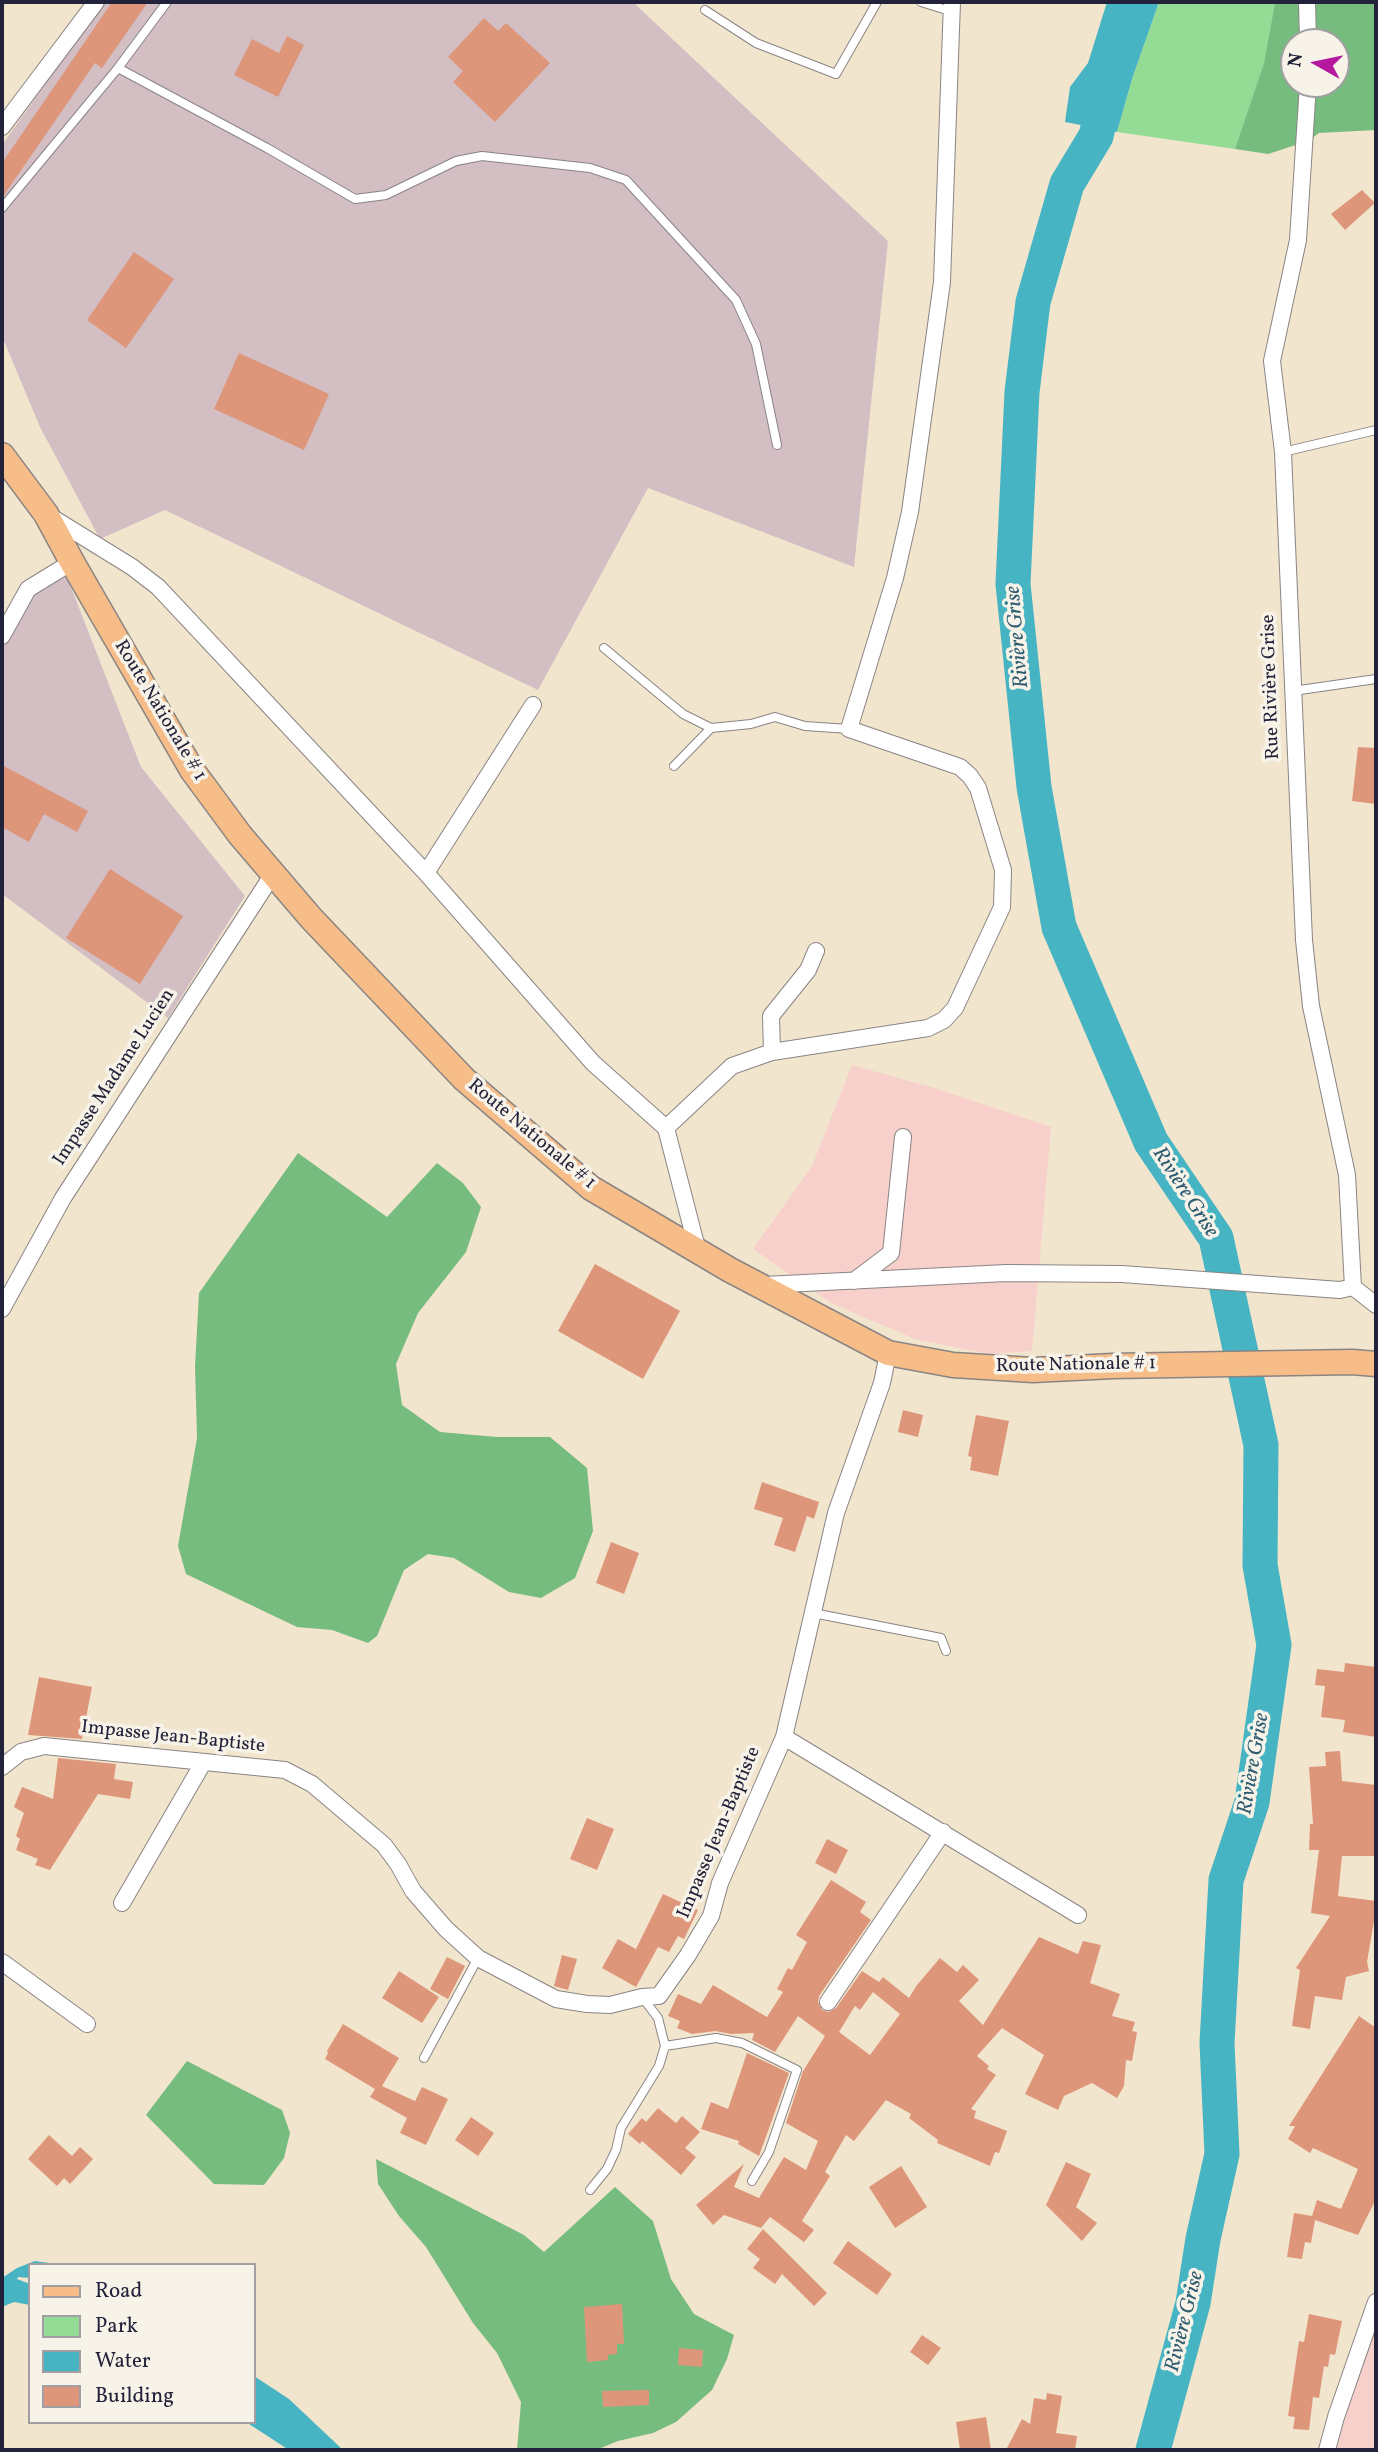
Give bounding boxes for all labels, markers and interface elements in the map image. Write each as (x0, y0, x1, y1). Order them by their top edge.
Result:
north arrow (1280, 28, 1350, 98)
text: N (1282, 51, 1310, 69)
water label: Rivière Grise (1002, 585, 1036, 689)
street label: Rue Rivière Grise (1258, 614, 1286, 760)
street label: Route Nationale # 1 (108, 636, 210, 786)
street label: Impasse Madame Lucien (49, 985, 181, 1171)
street label: Route Nationale # 1 (462, 1075, 600, 1195)
water label: Rivière Grise (1146, 1143, 1222, 1243)
street label: Route Nationale # 1 (996, 1353, 1156, 1379)
water label: Rivière Grise (1234, 1711, 1276, 1817)
street label: Impasse Jean-Baptiste (80, 1717, 266, 1759)
street label: Impasse Jean-Baptiste (673, 1744, 767, 1922)
legend (28, 2263, 256, 2424)
water label: Rivière Grise (1161, 2269, 1211, 2375)
text: Road (95, 2277, 142, 2306)
text: Park (95, 2312, 138, 2341)
text: Water (95, 2347, 151, 2376)
text: Building (95, 2382, 174, 2411)

